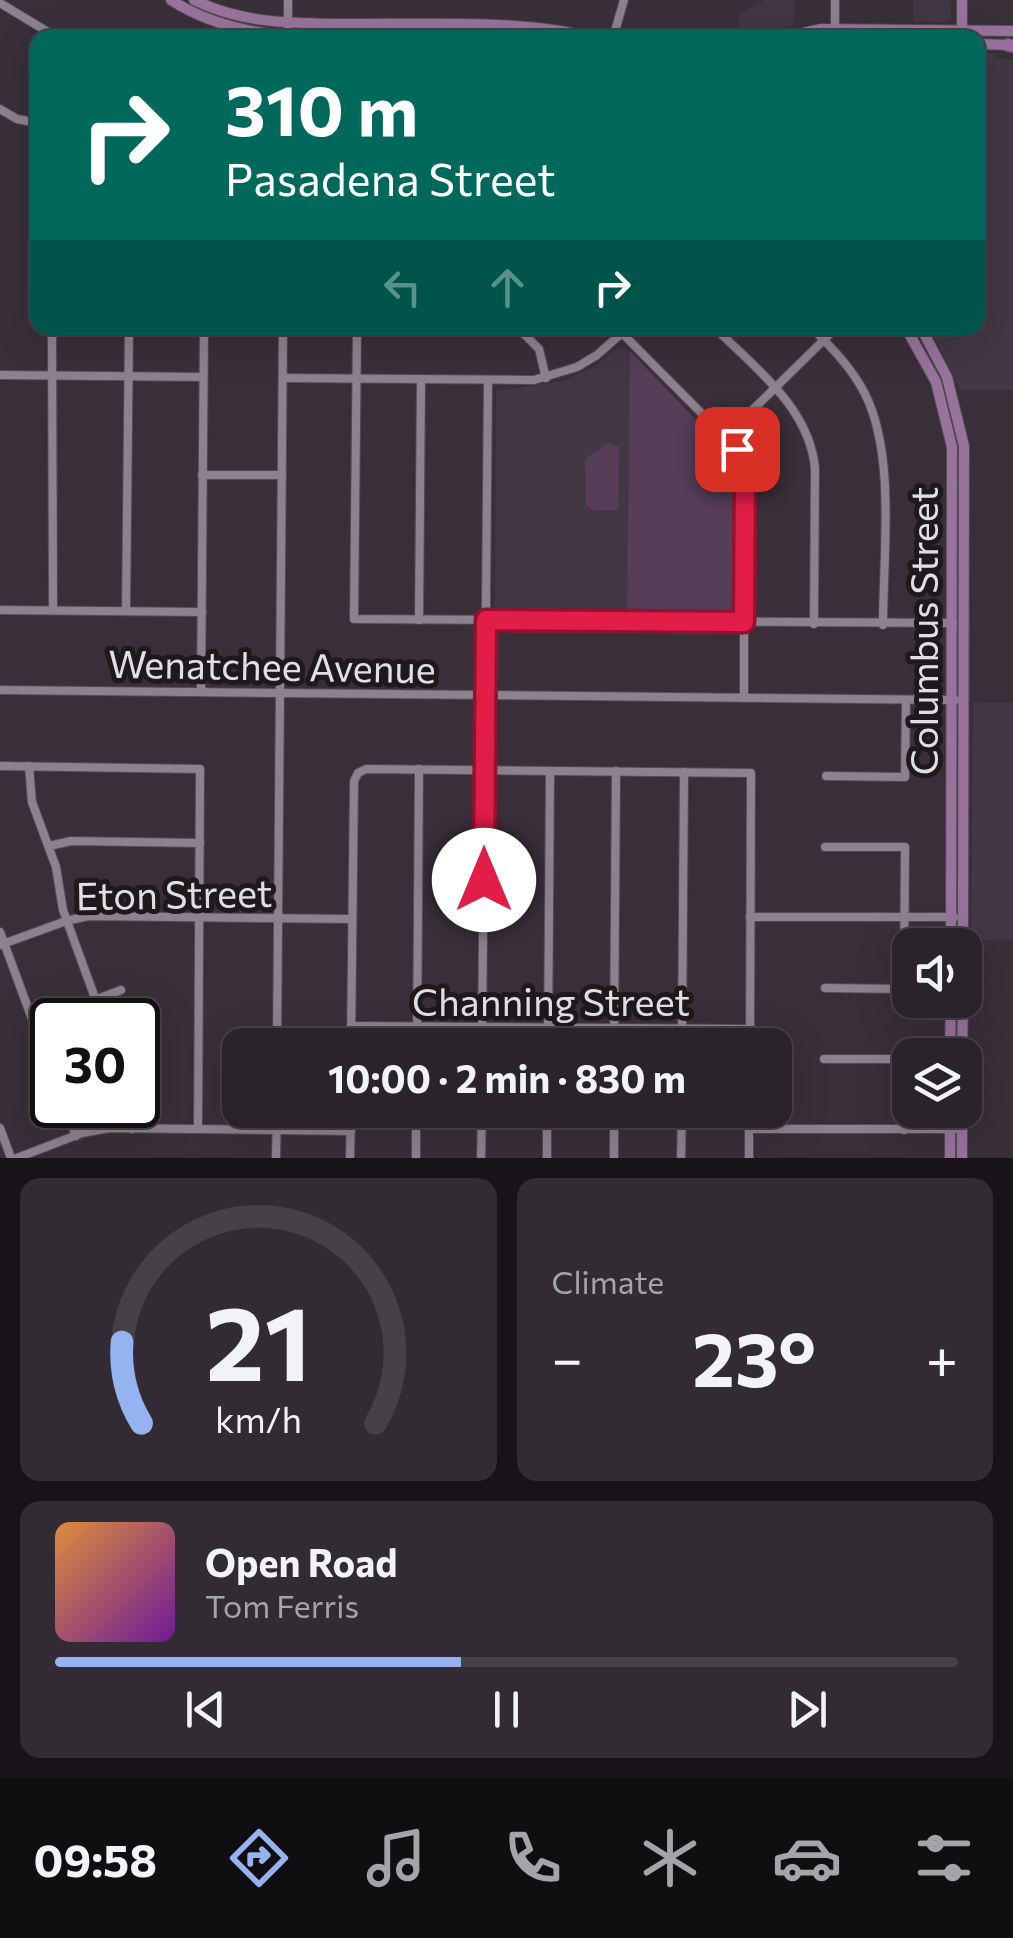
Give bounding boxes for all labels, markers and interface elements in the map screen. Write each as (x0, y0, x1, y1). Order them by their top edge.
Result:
text: 310 m (225, 65, 418, 150)
icon: right (60, 70, 190, 200)
text: Pasadena Street (225, 150, 556, 205)
icon: left (375, 260, 430, 315)
icon: ahead (480, 260, 535, 315)
icon: right (585, 260, 640, 315)
pin (695, 407, 780, 492)
icon: arrive (710, 422, 765, 477)
street label: Columbus Street (899, 487, 946, 775)
street label: Wenatchee Avenue (108, 639, 436, 691)
position arrow (432, 828, 536, 932)
street label: Eton Street (75, 868, 273, 918)
map controls (892, 928, 982, 1128)
button: sound (892, 928, 982, 1018)
street label: Channing Street (412, 977, 690, 1024)
speed limit sign: 30 (30, 998, 160, 1128)
button: layers (892, 1038, 982, 1128)
text: 10:00 · 2 min · 830 m (328, 1054, 686, 1101)
text: Climate (552, 1261, 664, 1301)
text: 21 (205, 1275, 311, 1402)
text: 23° (692, 1311, 816, 1402)
text: − (552, 1323, 583, 1390)
text: + (926, 1323, 958, 1390)
text: km/h (215, 1397, 302, 1440)
text: Open Road (205, 1538, 398, 1585)
text: Tom Ferris (205, 1585, 359, 1625)
icon: previous (178, 1682, 233, 1737)
icon: pause (479, 1682, 534, 1737)
icon: next (780, 1682, 835, 1737)
icon: directions (224, 1823, 294, 1893)
icon: music (361, 1823, 431, 1893)
icon: phone (498, 1823, 568, 1893)
icon: climate (635, 1823, 705, 1893)
icon: car (772, 1823, 842, 1893)
icon: filters (909, 1823, 979, 1893)
text: 09:58 (34, 1831, 157, 1886)

